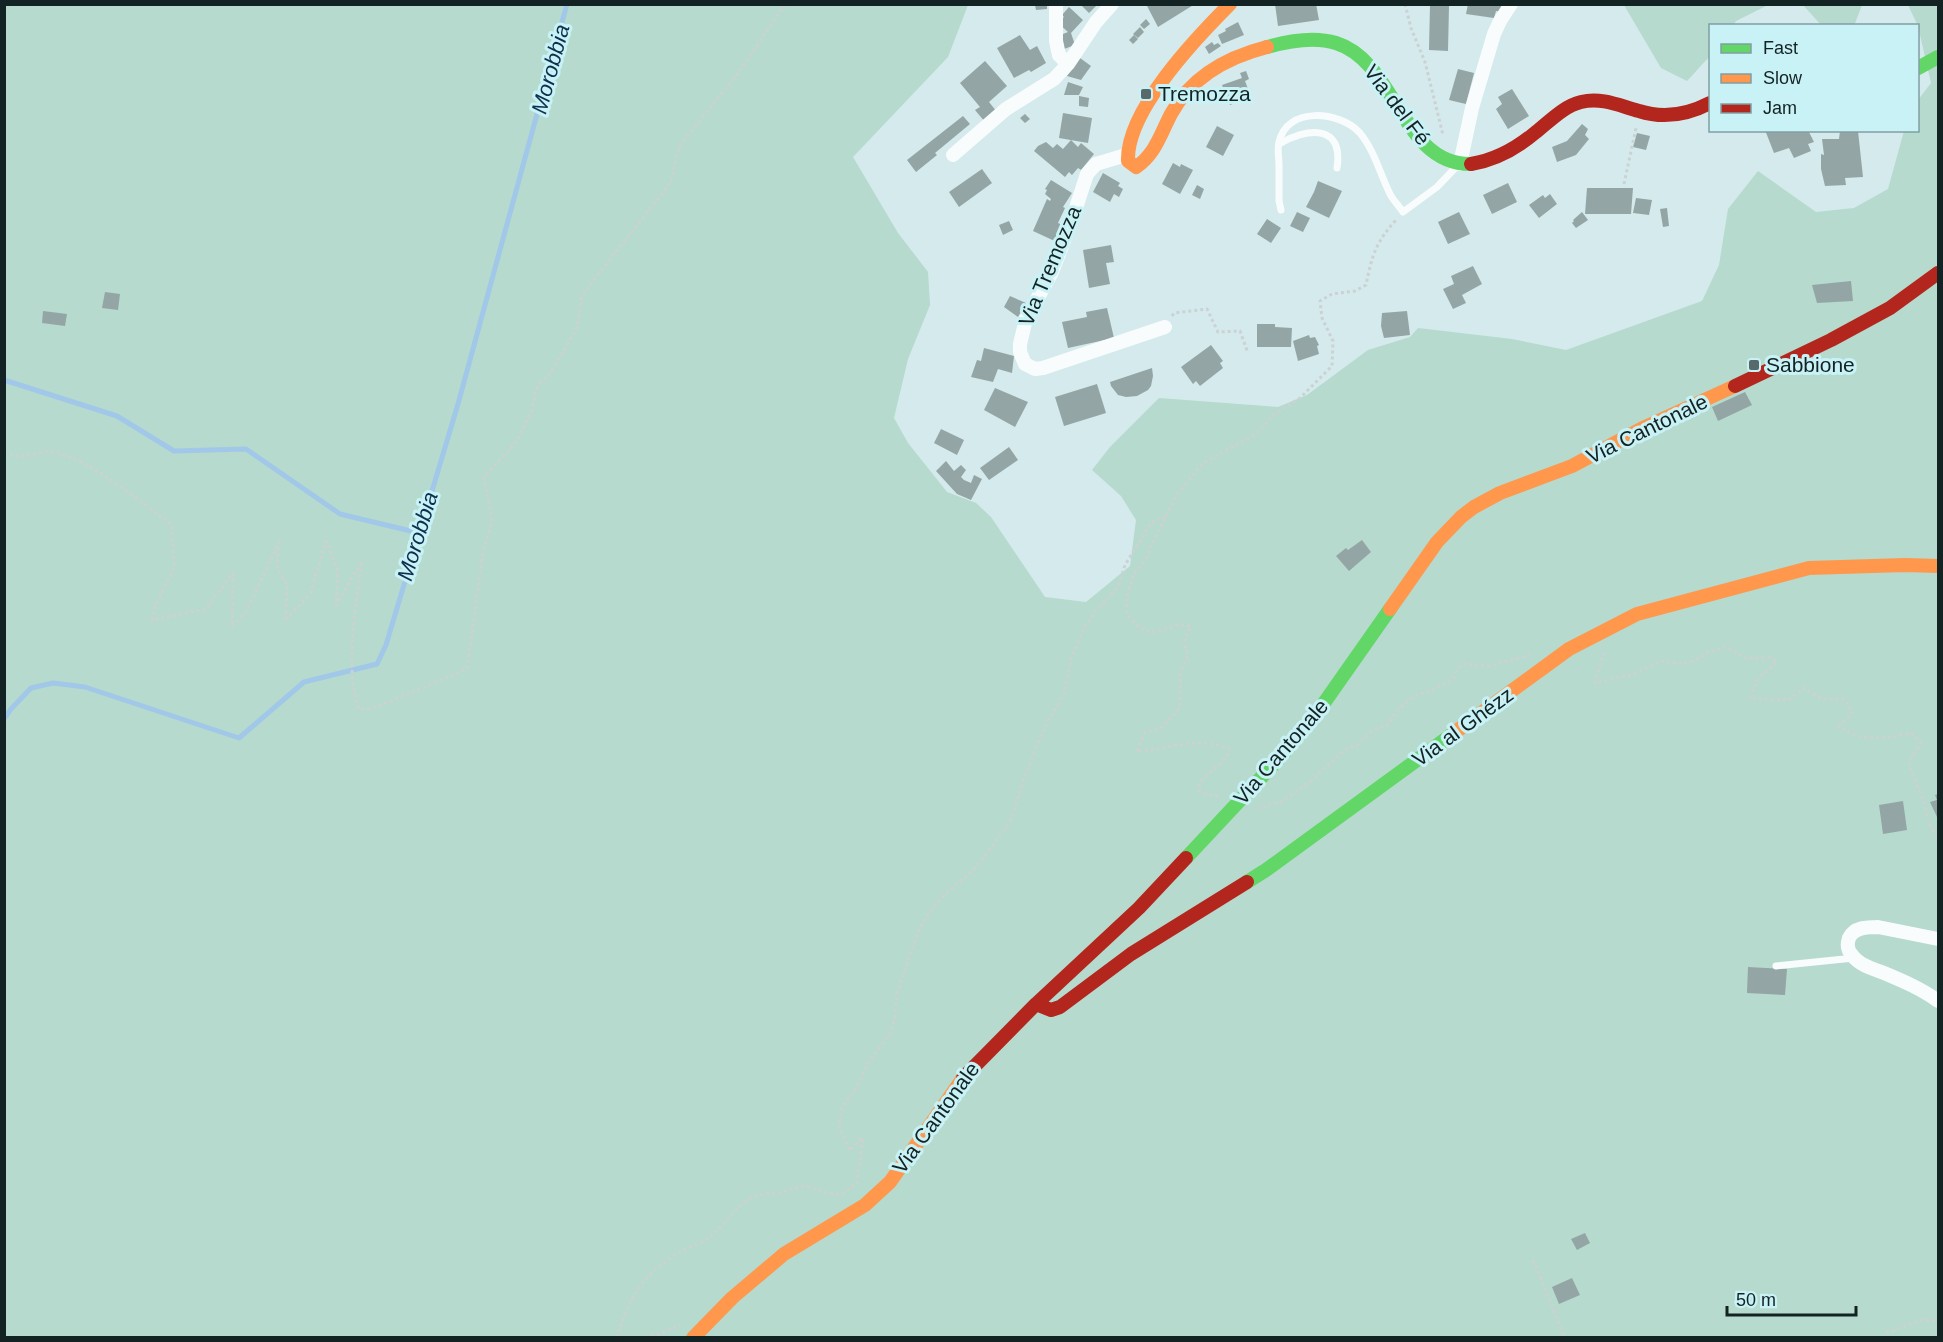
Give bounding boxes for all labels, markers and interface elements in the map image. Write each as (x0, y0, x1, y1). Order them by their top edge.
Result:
water label: Morobbia (527, 22, 574, 117)
legend (1709, 24, 1919, 132)
text: Fast (1763, 38, 1798, 58)
street label: Via del Fé (1360, 60, 1435, 149)
text: Slow (1763, 68, 1803, 88)
place label: Tremozza (1158, 82, 1251, 105)
marker: Tremozza (1139, 87, 1153, 101)
text: Jam (1763, 98, 1797, 118)
street label: Via Tremozza (1014, 202, 1085, 329)
place label: Sabbione (1766, 353, 1855, 376)
marker: Sabbione (1747, 358, 1761, 372)
street label: Via Cantonale (1583, 389, 1711, 468)
water label: Morobbia (392, 489, 443, 584)
street label: Via al Ghézz (1408, 682, 1517, 771)
street label: Via Cantonale (1229, 694, 1332, 809)
street label: Via Cantonale (888, 1058, 984, 1178)
scale bar (1727, 1279, 1856, 1317)
text: 50 m (1736, 1290, 1776, 1310)

